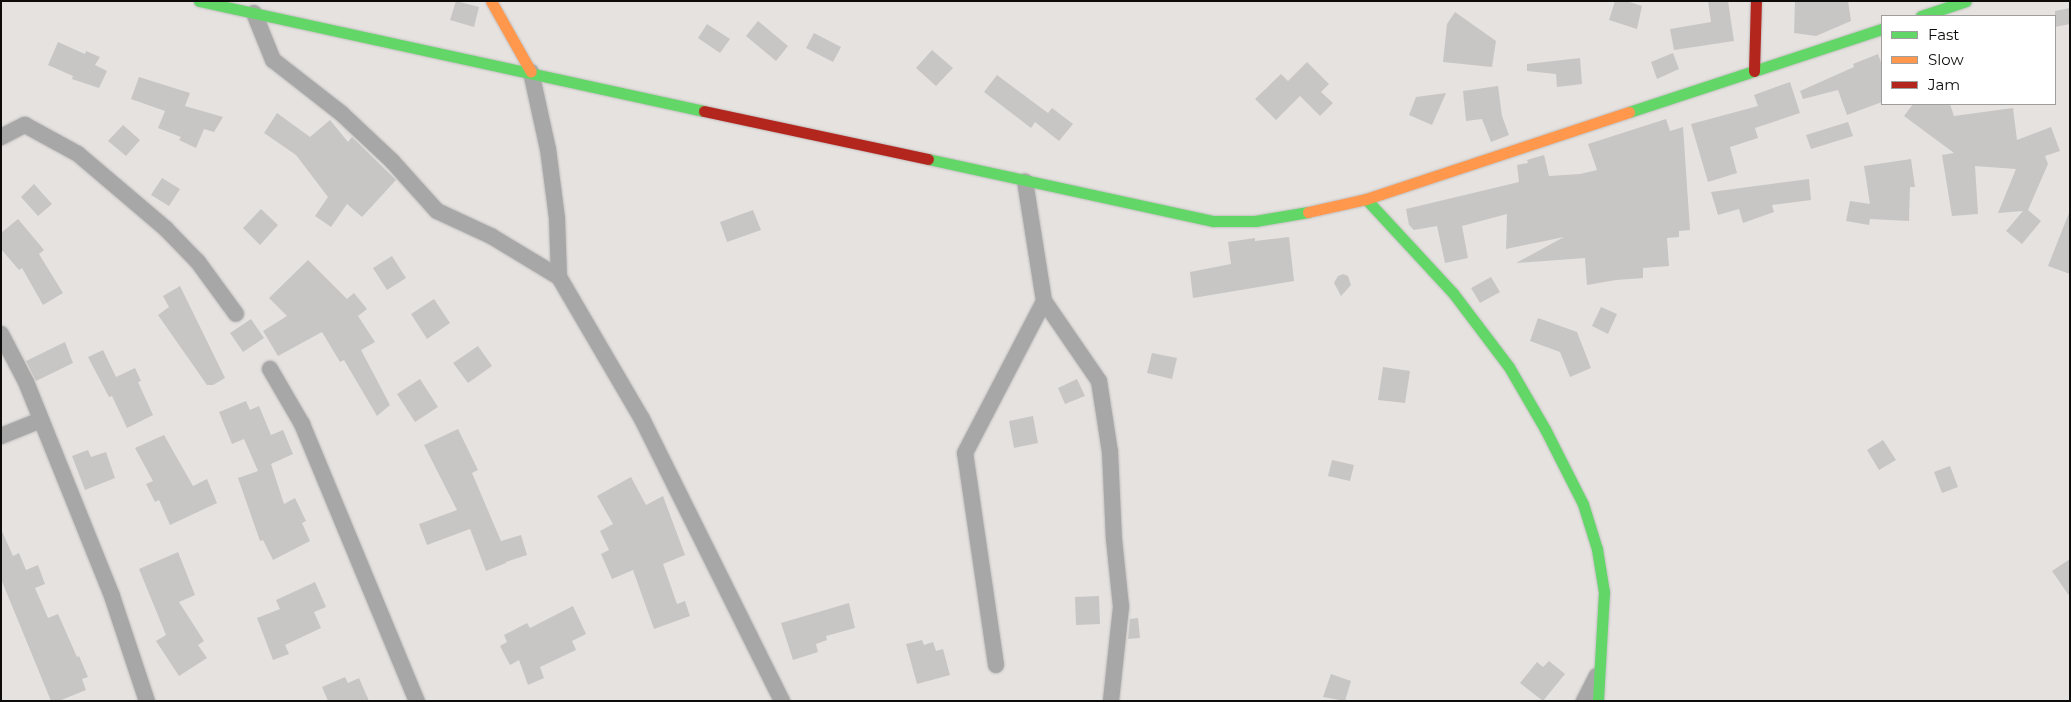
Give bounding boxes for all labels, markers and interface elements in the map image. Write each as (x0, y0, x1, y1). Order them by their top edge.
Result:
legend (1881, 15, 2056, 105)
text: Fast (1928, 25, 1959, 44)
text: Slow (1928, 50, 1964, 69)
text: Jam (1928, 75, 1960, 94)

